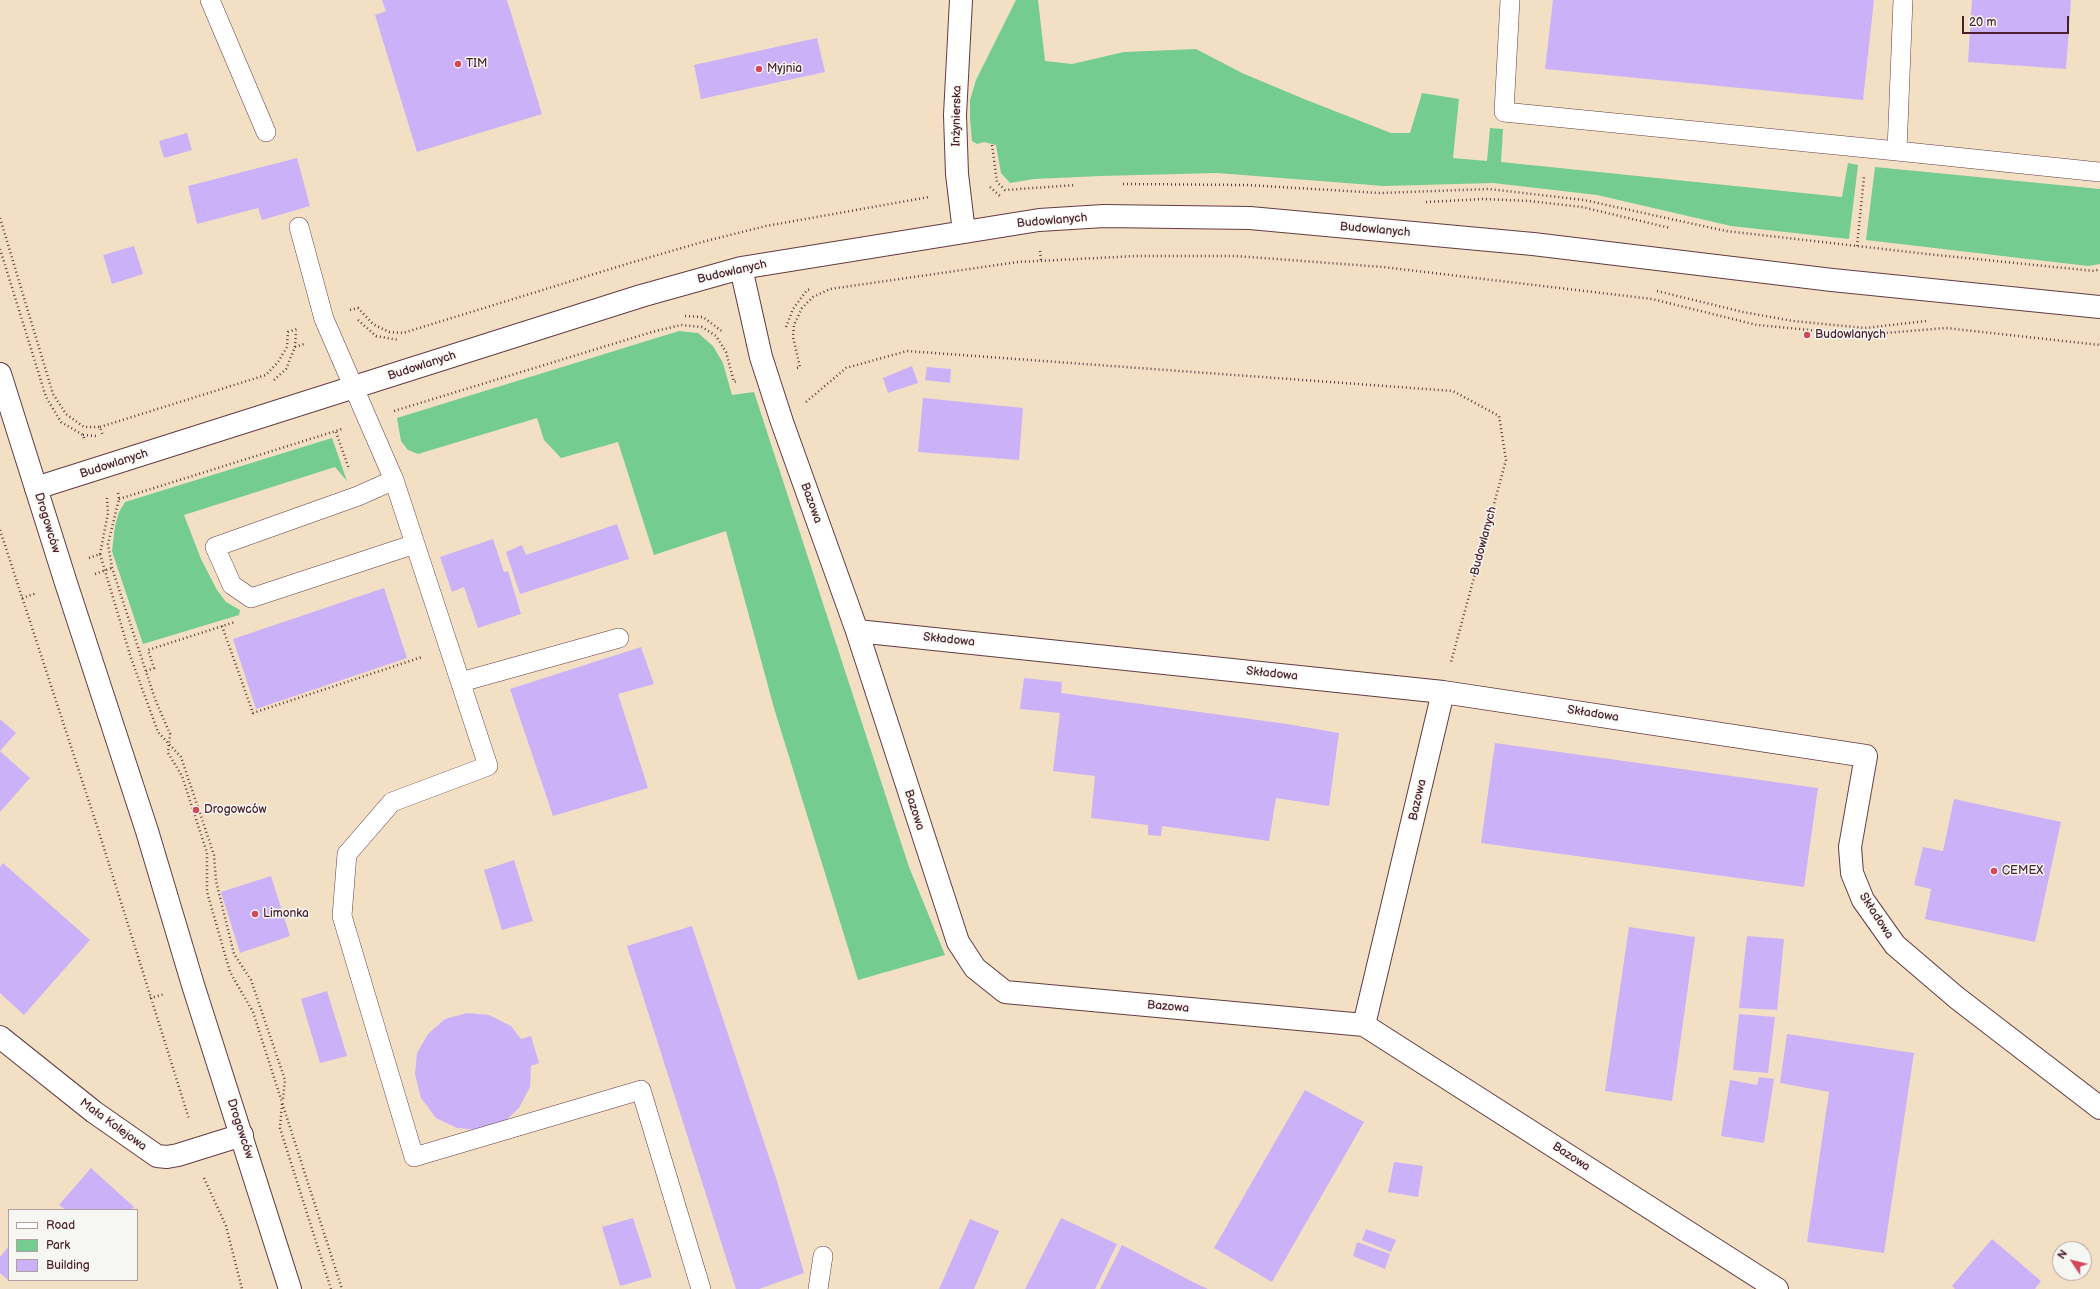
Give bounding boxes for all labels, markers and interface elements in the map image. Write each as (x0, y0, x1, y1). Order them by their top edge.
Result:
scale bar (1964, 8, 2071, 34)
text: 20 m (1969, 15, 1996, 30)
place label: TIM (466, 57, 487, 71)
marker: TIM (453, 59, 463, 69)
place label: Myjnia (767, 62, 802, 76)
marker: Myjnia (754, 64, 764, 74)
street label: Inżynierska (949, 85, 965, 147)
street label: Budowlanych (1016, 211, 1088, 231)
street label: Budowlanych (1339, 220, 1411, 240)
street label: Budowlanych (696, 257, 768, 287)
place label: Budowlanych (1815, 328, 1886, 342)
marker: Budowlanych (1802, 330, 1812, 340)
street label: Budowlanych (386, 348, 458, 384)
street label: Budowlanych (78, 446, 150, 482)
street label: Bazowa (797, 481, 825, 525)
street label: Drogowców (31, 491, 63, 555)
street label: Budowlanych (1468, 505, 1500, 577)
street label: Składowa (922, 630, 976, 650)
street label: Składowa (1245, 664, 1299, 684)
street label: Składowa (1566, 703, 1620, 725)
street label: Bazowa (1406, 778, 1430, 822)
street label: Bazowa (901, 788, 927, 832)
place label: Drogowców (204, 803, 267, 817)
marker: Drogowców (191, 805, 201, 815)
place label: СEMEX (2002, 864, 2043, 878)
marker: СEMEX (1989, 866, 1999, 876)
street label: Składowa (1856, 890, 1896, 942)
place label: Limonka (263, 907, 309, 921)
marker: Limonka (250, 909, 260, 919)
street label: Bazowa (1146, 998, 1190, 1016)
street label: Mała Kolejowa (77, 1096, 149, 1154)
street label: Drogowców (223, 1097, 257, 1161)
street label: Bazowa (1549, 1139, 1593, 1175)
legend (8, 1209, 138, 1281)
text: Road (46, 1218, 75, 1233)
text: Park (46, 1238, 70, 1253)
north arrow (2052, 1241, 2092, 1281)
text: N (2055, 1247, 2070, 1262)
text: Building (46, 1258, 90, 1273)

